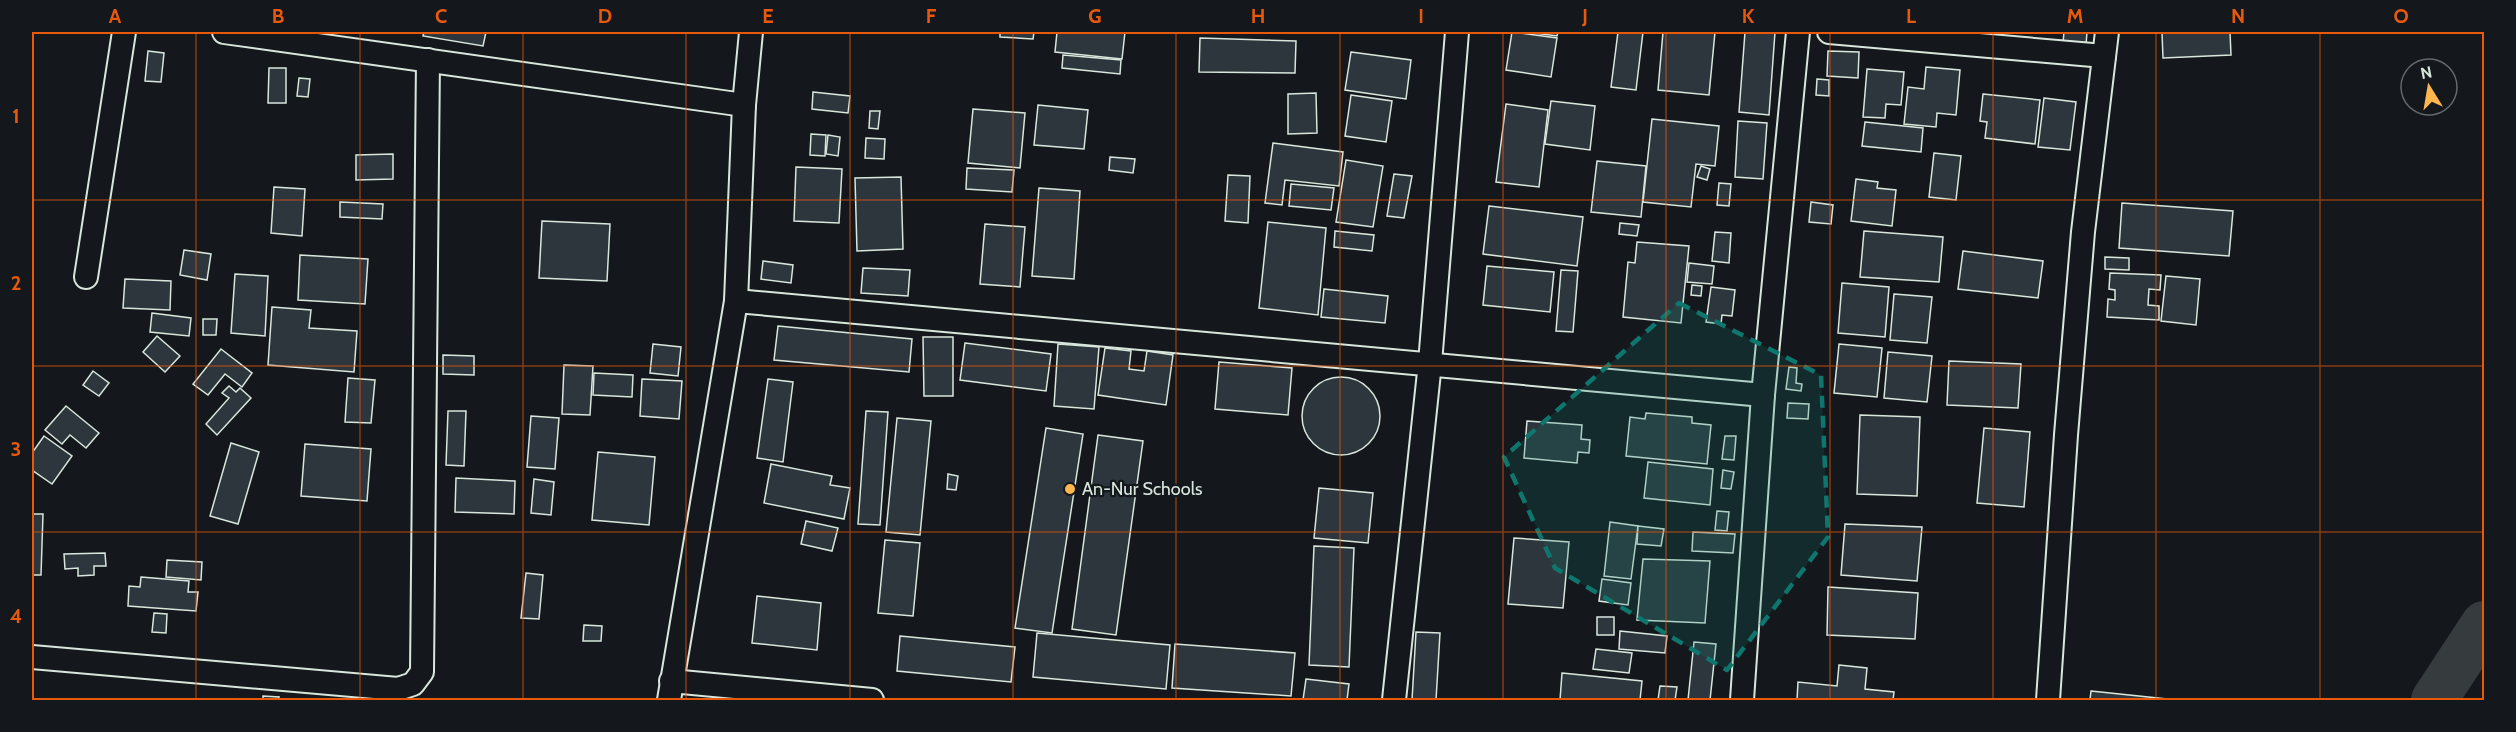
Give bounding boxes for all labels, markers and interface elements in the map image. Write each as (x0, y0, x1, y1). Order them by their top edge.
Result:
text: A (109, 4, 122, 28)
text: B (272, 4, 284, 28)
text: C (435, 4, 447, 28)
text: D (598, 4, 612, 28)
text: E (762, 4, 774, 28)
text: F (926, 4, 937, 28)
text: G (1088, 4, 1102, 28)
text: H (1251, 4, 1265, 28)
text: I (1418, 4, 1424, 28)
text: J (1581, 4, 1588, 28)
text: K (1742, 4, 1755, 28)
text: L (1906, 4, 1916, 28)
text: M (2067, 4, 2083, 28)
text: N (2231, 4, 2245, 28)
text: O (2393, 4, 2409, 28)
north arrow (2399, 57, 2459, 117)
text: N (2419, 62, 2434, 83)
text: 1 (12, 104, 20, 128)
text: 2 (11, 271, 21, 295)
text: 3 (11, 437, 21, 461)
place label: An-Nur Schools (1082, 478, 1202, 500)
marker: An-Nur Schools (1063, 482, 1077, 496)
text: 4 (10, 604, 22, 628)

